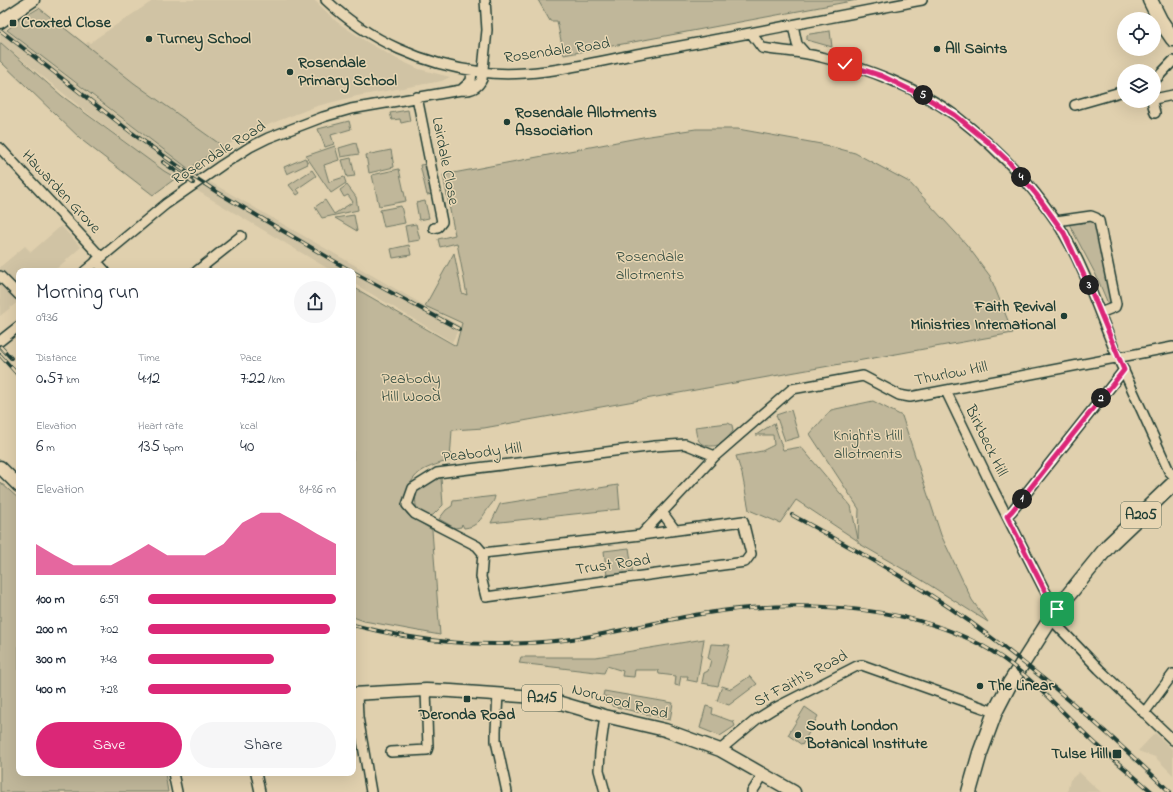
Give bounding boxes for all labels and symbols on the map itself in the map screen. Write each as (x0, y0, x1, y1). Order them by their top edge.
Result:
place label: Croxted Close (21, 11, 112, 35)
marker: Croxted Close (8, 18, 18, 28)
place label: Turney School (157, 27, 251, 52)
street label: Rosendale Road (503, 32, 611, 70)
marker: Turney School (144, 34, 154, 44)
place label: All Saints (945, 37, 1007, 61)
marker: All Saints (932, 44, 942, 54)
pin (828, 47, 862, 81)
place label: Rosendale Primary School (297, 51, 397, 94)
marker: Rosendale Primary School (285, 67, 295, 77)
pin: 5 (913, 85, 933, 105)
place label: Rosendale Allotments Association (514, 101, 657, 143)
street label: Rosendale Road (167, 115, 271, 191)
street label: Lairdale Close (425, 115, 465, 208)
marker: Rosendale Allotments Association (502, 117, 512, 127)
street label: Hawarden Grove (16, 145, 107, 240)
pin: 4 (1011, 167, 1031, 187)
park label: Rosendale allotments (616, 245, 685, 287)
pin: 3 (1079, 275, 1099, 295)
place label: Faith Revival Ministries International (910, 295, 1056, 337)
marker: Faith Revival Ministries International (1059, 311, 1069, 321)
street label: Thurlow Hill (912, 355, 990, 393)
park label: Peabody Hill Wood (381, 367, 441, 409)
pin: 2 (1091, 388, 1111, 408)
street label: Birkbeck Hill (958, 400, 1014, 481)
park label: Knight's Hill allotments (833, 424, 903, 466)
street label: Peabody Hill (441, 436, 524, 470)
pin: 1 (1012, 489, 1032, 509)
road number: A205 (1121, 502, 1161, 528)
street label: Trust Road (574, 548, 652, 582)
pin (1040, 592, 1074, 626)
street label: St Faith's Road (750, 644, 852, 714)
place label: The Linear (988, 674, 1054, 698)
street label: Norwood Road (569, 678, 671, 726)
marker: The Linear (975, 681, 985, 691)
road number: A215 (522, 685, 562, 711)
marker: Deronda Road (462, 694, 472, 704)
place label: Deronda Road (418, 703, 515, 727)
place label: South London Botanical Institute (805, 714, 928, 756)
marker: South London Botanical Institute (793, 730, 803, 740)
place label: Tulse Hill (1051, 742, 1108, 766)
marker: Tulse Hill (1111, 748, 1123, 760)

